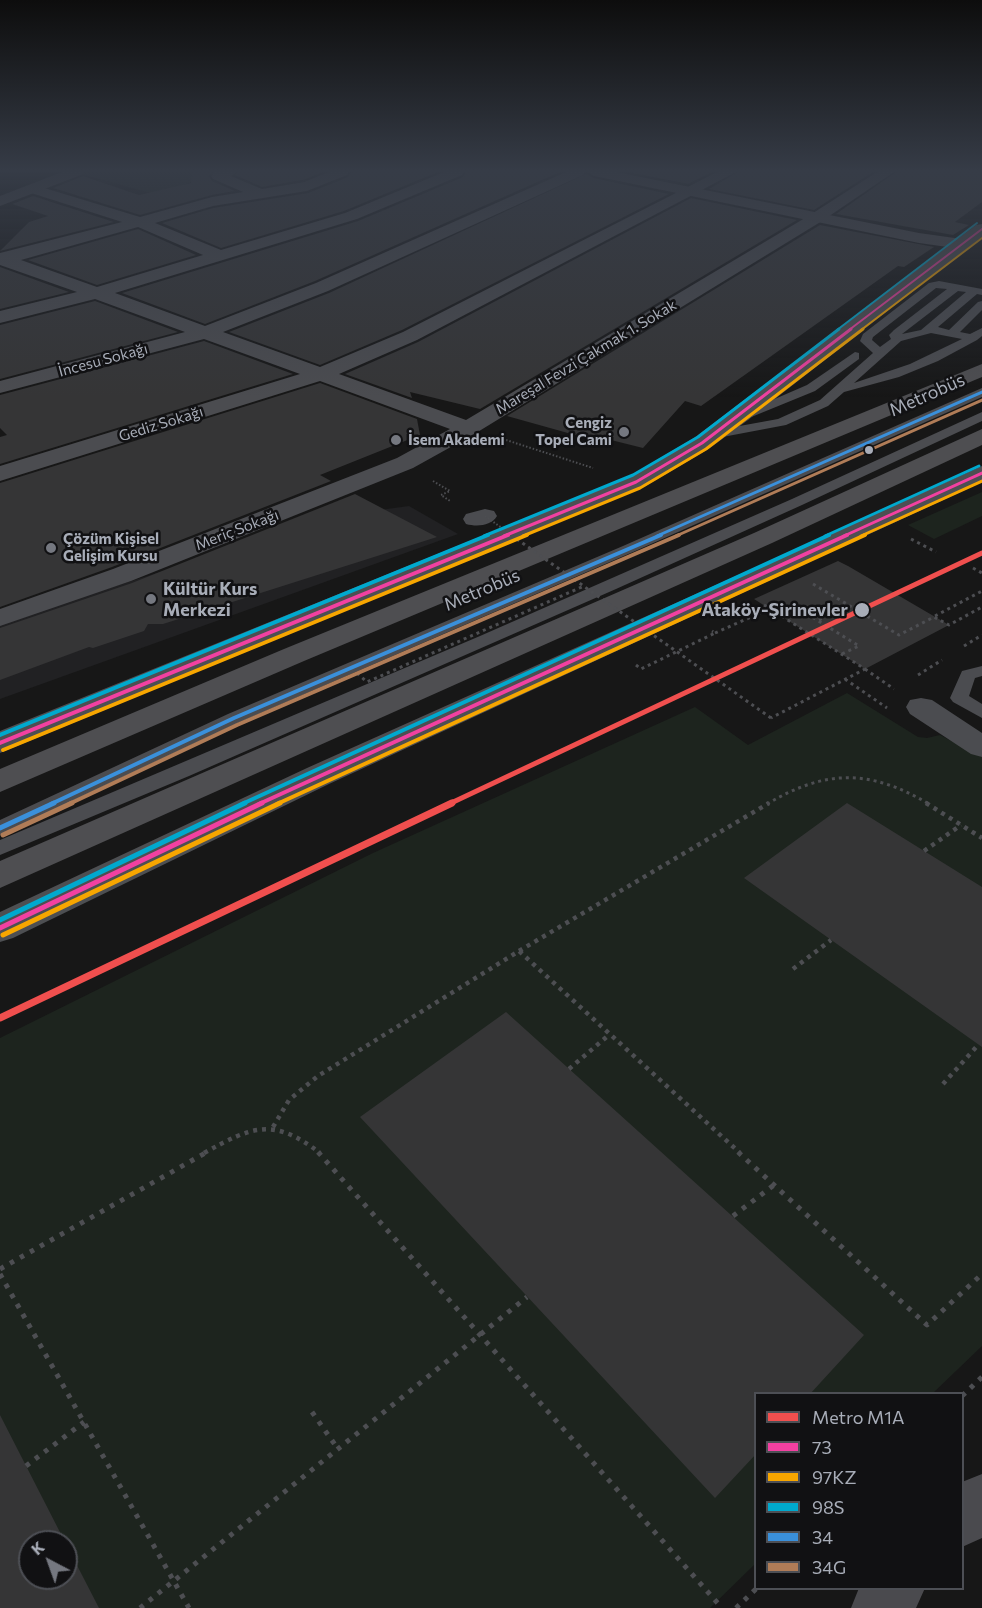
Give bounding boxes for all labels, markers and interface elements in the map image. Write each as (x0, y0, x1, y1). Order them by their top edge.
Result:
street label: Mareşal Fevzi Çakmak 1. Sokak (492, 296, 680, 418)
street label: İncesu Sokağı (56, 339, 150, 381)
street label: Metrobüs (886, 369, 968, 421)
street label: Gediz Sokağı (117, 403, 205, 445)
place label: Cengiz Topel Cami (535, 414, 612, 449)
marker: Cengiz Topel Cami (617, 425, 631, 439)
place label: İsem Akademi (408, 431, 505, 449)
marker: İsem Akademi (389, 433, 403, 447)
unlabelled marker (863, 444, 875, 456)
street label: Meriç Sokağı (193, 506, 281, 554)
place label: Çözüm Kişisel Gelişim Kursu (63, 530, 159, 565)
marker: Çözüm Kişisel Gelişim Kursu (44, 541, 58, 555)
street label: Metrobüs (441, 564, 523, 616)
place label: Kültür Kurs Merkezi (163, 578, 257, 620)
marker: Kültür Kurs Merkezi (144, 592, 158, 606)
place label: Ataköy-Şirinevler (701, 599, 848, 621)
marker: Ataköy-Şirinevler (853, 601, 871, 619)
legend (754, 1392, 964, 1590)
text: Metro M1A (812, 1406, 904, 1428)
text: 73 (812, 1436, 832, 1458)
text: 97KZ (812, 1466, 857, 1488)
text: 98S (812, 1496, 844, 1518)
text: 34 (812, 1526, 833, 1548)
north arrow (18, 1530, 78, 1590)
text: K (27, 1537, 48, 1558)
text: 34G (812, 1556, 846, 1578)

